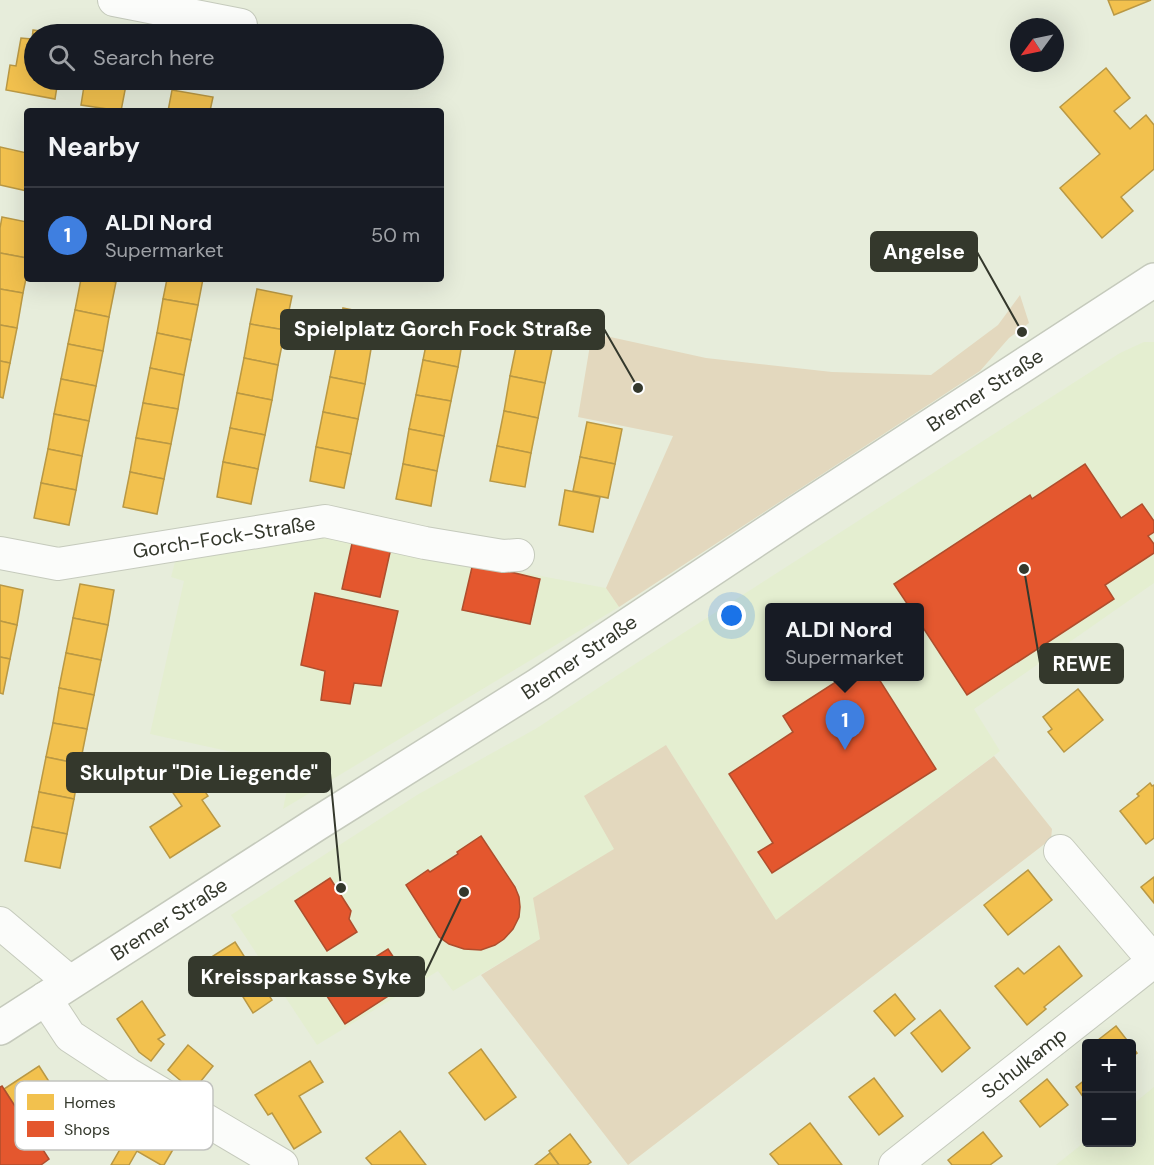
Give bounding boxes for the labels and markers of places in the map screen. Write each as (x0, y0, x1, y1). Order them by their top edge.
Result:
callout: Angelse (871, 232, 977, 271)
callout: Spielplatz Gorch Fock Straße (281, 310, 604, 349)
callout: REWE (1040, 644, 1123, 683)
pin: 1 (826, 700, 864, 750)
callout: Skulptur "Die Liegende" (67, 753, 330, 792)
callout: Kreissparkasse Syke (189, 957, 424, 996)

